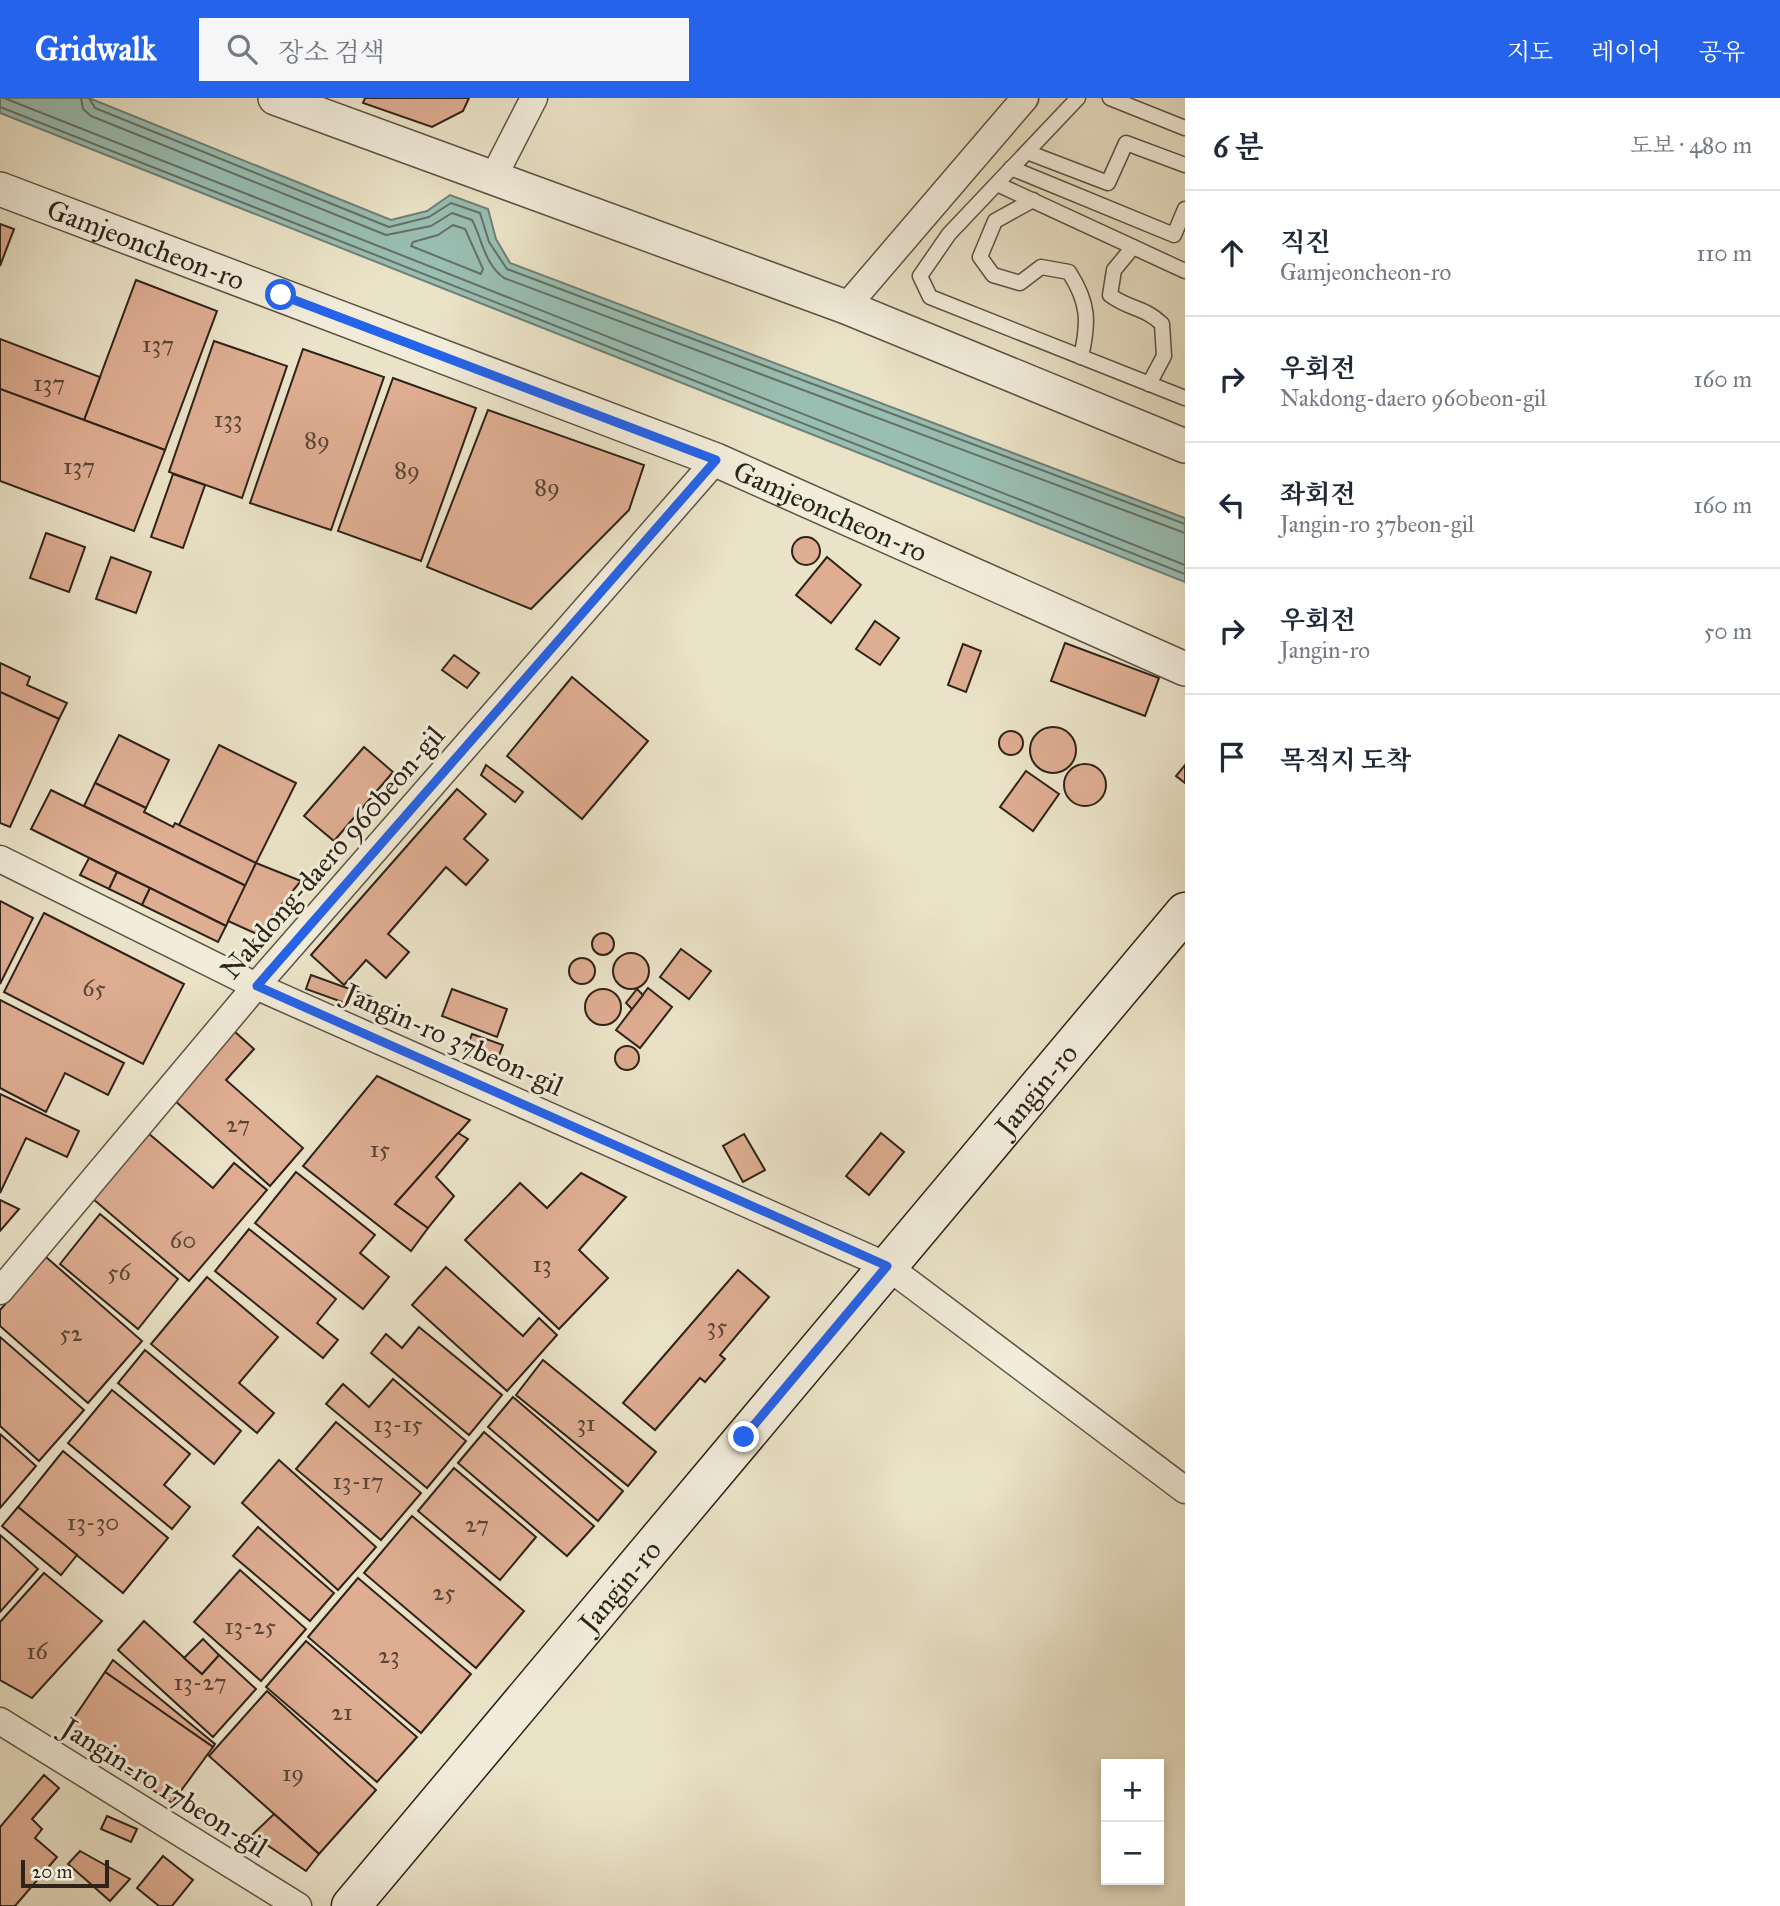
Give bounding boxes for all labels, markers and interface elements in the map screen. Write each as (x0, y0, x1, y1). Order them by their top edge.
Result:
search box (199, 18, 689, 81)
text: Gridwalk (35, 29, 157, 69)
icon: search (223, 30, 261, 68)
text: 장소 검색 (279, 36, 385, 68)
text: 지도 (1507, 37, 1553, 67)
text: 레이어 (1591, 37, 1661, 67)
text: 공유 (1699, 37, 1745, 67)
text: 6 분 (1213, 129, 1264, 165)
text: 도보 · 480 m (1630, 131, 1752, 159)
street label: Gamjeoncheon-ro (42, 191, 249, 298)
text: 직진 (1280, 226, 1330, 258)
icon: ahead (1213, 234, 1251, 272)
text: 110 m (1696, 239, 1752, 267)
text: Gamjeoncheon-ro (1280, 258, 1451, 286)
route start (265, 279, 296, 310)
house number: 137 (142, 329, 174, 359)
text: 우회전 (1280, 352, 1355, 384)
icon: right (1213, 360, 1251, 398)
text: 160 m (1694, 365, 1752, 393)
house number: 137 (33, 368, 65, 398)
text: Nakdong-daero 960beon-gil (1280, 384, 1546, 412)
house number: 133 (214, 404, 242, 434)
house number: 89 (304, 425, 330, 455)
house number: 137 (63, 451, 95, 481)
street label: Gamjeoncheon-ro (728, 453, 933, 570)
house number: 89 (394, 455, 420, 485)
house number: 89 (534, 472, 560, 502)
text: 좌회전 (1280, 478, 1355, 510)
icon: left (1213, 486, 1251, 524)
text: 160 m (1694, 491, 1752, 519)
text: Jangin-ro 37beon-gil (1280, 510, 1474, 538)
text: 우회전 (1280, 604, 1355, 636)
icon: right (1213, 612, 1251, 650)
text: 50 m (1704, 617, 1752, 645)
text: Jangin-ro (1280, 636, 1370, 664)
street label: Nakdong-daero 960beon-gil (213, 718, 452, 986)
icon: arrive (1213, 738, 1251, 776)
text: 목적지 도착 (1280, 744, 1411, 776)
house number: 65 (82, 973, 106, 1003)
street label: Jangin-ro 37beon-gil (336, 974, 569, 1104)
street label: Jangin-ro (986, 1036, 1085, 1145)
house number: 27 (226, 1109, 250, 1139)
house number: 15 (370, 1134, 390, 1164)
house number: 60 (170, 1225, 196, 1255)
house number: 13 (532, 1249, 552, 1279)
house number: 56 (107, 1257, 131, 1287)
house number: 35 (707, 1311, 727, 1341)
house number: 52 (60, 1318, 83, 1348)
house number: 31 (576, 1408, 596, 1438)
house number: 13-15 (373, 1409, 423, 1439)
route end (728, 1421, 759, 1452)
house number: 13-17 (332, 1466, 384, 1496)
house number: 13-30 (67, 1507, 119, 1537)
house number: 27 (465, 1509, 489, 1539)
street label: Jangin-ro (569, 1533, 669, 1642)
house number: 25 (433, 1577, 455, 1607)
house number: 13-25 (224, 1611, 276, 1641)
house number: 16 (26, 1636, 49, 1666)
house number: 23 (378, 1640, 400, 1670)
house number: 13-27 (174, 1667, 226, 1697)
house number: 21 (331, 1697, 353, 1727)
street label: Jangin-ro 17beon-gil (53, 1708, 275, 1865)
house number: 19 (282, 1758, 304, 1788)
map controls (1101, 1759, 1164, 1885)
button: + (1101, 1759, 1164, 1822)
button: − (1101, 1822, 1164, 1885)
scale bar (21, 1857, 108, 1889)
text: 20 m (32, 1860, 73, 1883)

